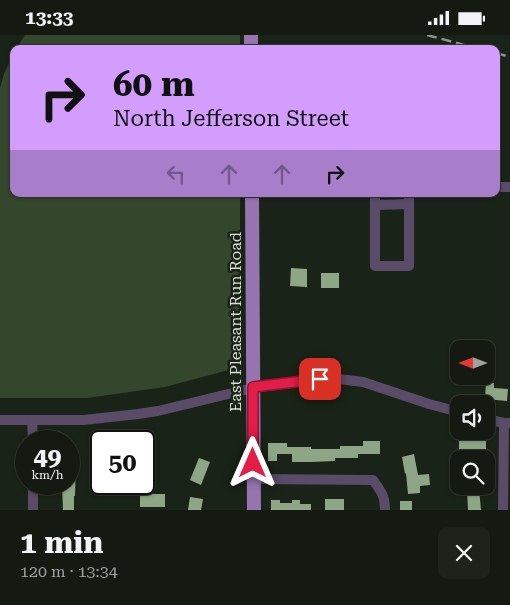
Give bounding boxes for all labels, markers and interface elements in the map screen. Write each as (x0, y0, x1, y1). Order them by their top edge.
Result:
text: 13:33 (25, 6, 74, 29)
text: 60 m (113, 64, 195, 105)
icon: right (30, 65, 95, 130)
text: North Jefferson Street (113, 106, 349, 131)
icon: left (162, 160, 190, 188)
icon: ahead (215, 160, 243, 188)
icon: ahead (268, 160, 296, 188)
icon: right (321, 160, 349, 188)
street label: East Pleasant Run Road (226, 232, 245, 412)
north arrow (450, 340, 495, 385)
map controls (450, 340, 495, 495)
pin (299, 358, 341, 400)
icon: arrive (306, 365, 334, 393)
button: sound (450, 395, 495, 440)
speed limit sign: 50 (90, 430, 155, 495)
position arrow (226, 436, 278, 488)
text: 49 (33, 442, 62, 471)
button: search (450, 450, 495, 495)
text: km/h (31, 468, 64, 482)
text: 1 min (20, 525, 103, 560)
button: close (438, 527, 490, 579)
text: 120 m · 13:34 (20, 562, 118, 581)

